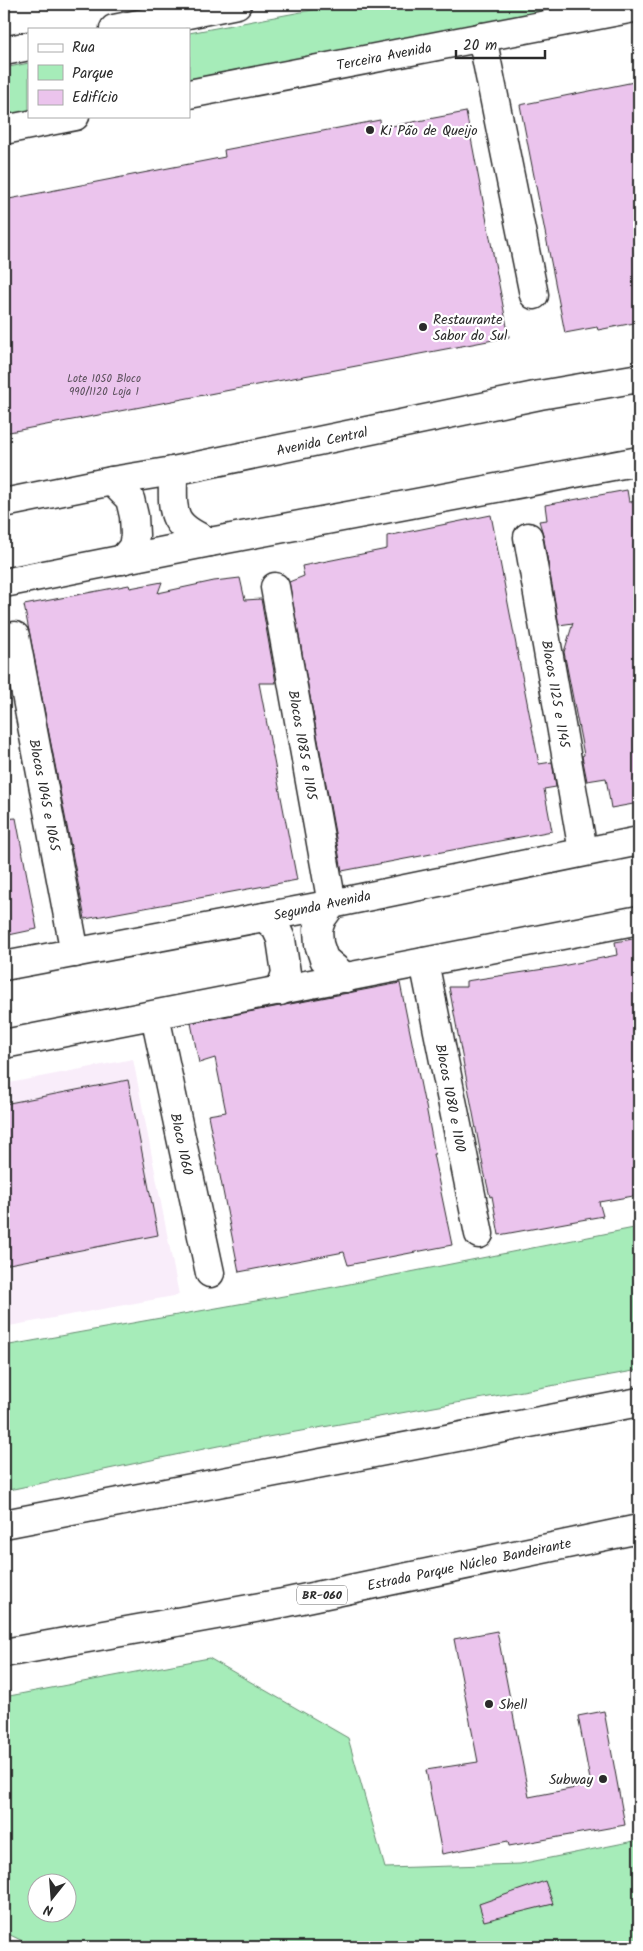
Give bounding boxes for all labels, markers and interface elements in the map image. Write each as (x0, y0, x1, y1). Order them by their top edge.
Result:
legend (28, 28, 190, 118)
scale bar (456, 28, 544, 60)
text: 20 m (463, 34, 497, 58)
text: Rua (72, 36, 95, 60)
street label: Terceira Avenida (335, 37, 433, 77)
text: Parque (72, 62, 113, 86)
text: Edifício (72, 86, 118, 110)
place label: Ki Pão de Queijo (380, 120, 478, 142)
marker: Ki Pão de Queijo (364, 124, 376, 136)
place label: Restaurante Sabor do Sul (433, 309, 508, 347)
marker: Restaurante Sabor do Sul (417, 321, 429, 333)
house number: Lote 1050 Bloco 990/1120 Loja 1 (67, 370, 141, 401)
street label: Avenida Central (274, 421, 370, 462)
street label: Blocos 1125 e 1145 (535, 639, 576, 751)
street label: Blocos 1085 e 1105 (282, 689, 323, 803)
street label: Blocos 1045 e 1065 (22, 737, 66, 855)
street label: Segunda Avenida (272, 885, 373, 927)
street label: Blocos 1080 e 1100 (429, 1042, 471, 1154)
street label: Bloco 1060 (164, 1111, 198, 1177)
street label: Estrada Parque Núcleo Bandeirante (365, 1532, 574, 1597)
road number: BR-060 (297, 1586, 347, 1604)
place label: Shell (499, 1694, 528, 1716)
marker: Shell (483, 1698, 495, 1710)
place label: Subway (549, 1769, 593, 1791)
marker: Subway (597, 1773, 609, 1785)
north arrow (28, 1874, 78, 1924)
text: N (41, 1898, 56, 1921)

